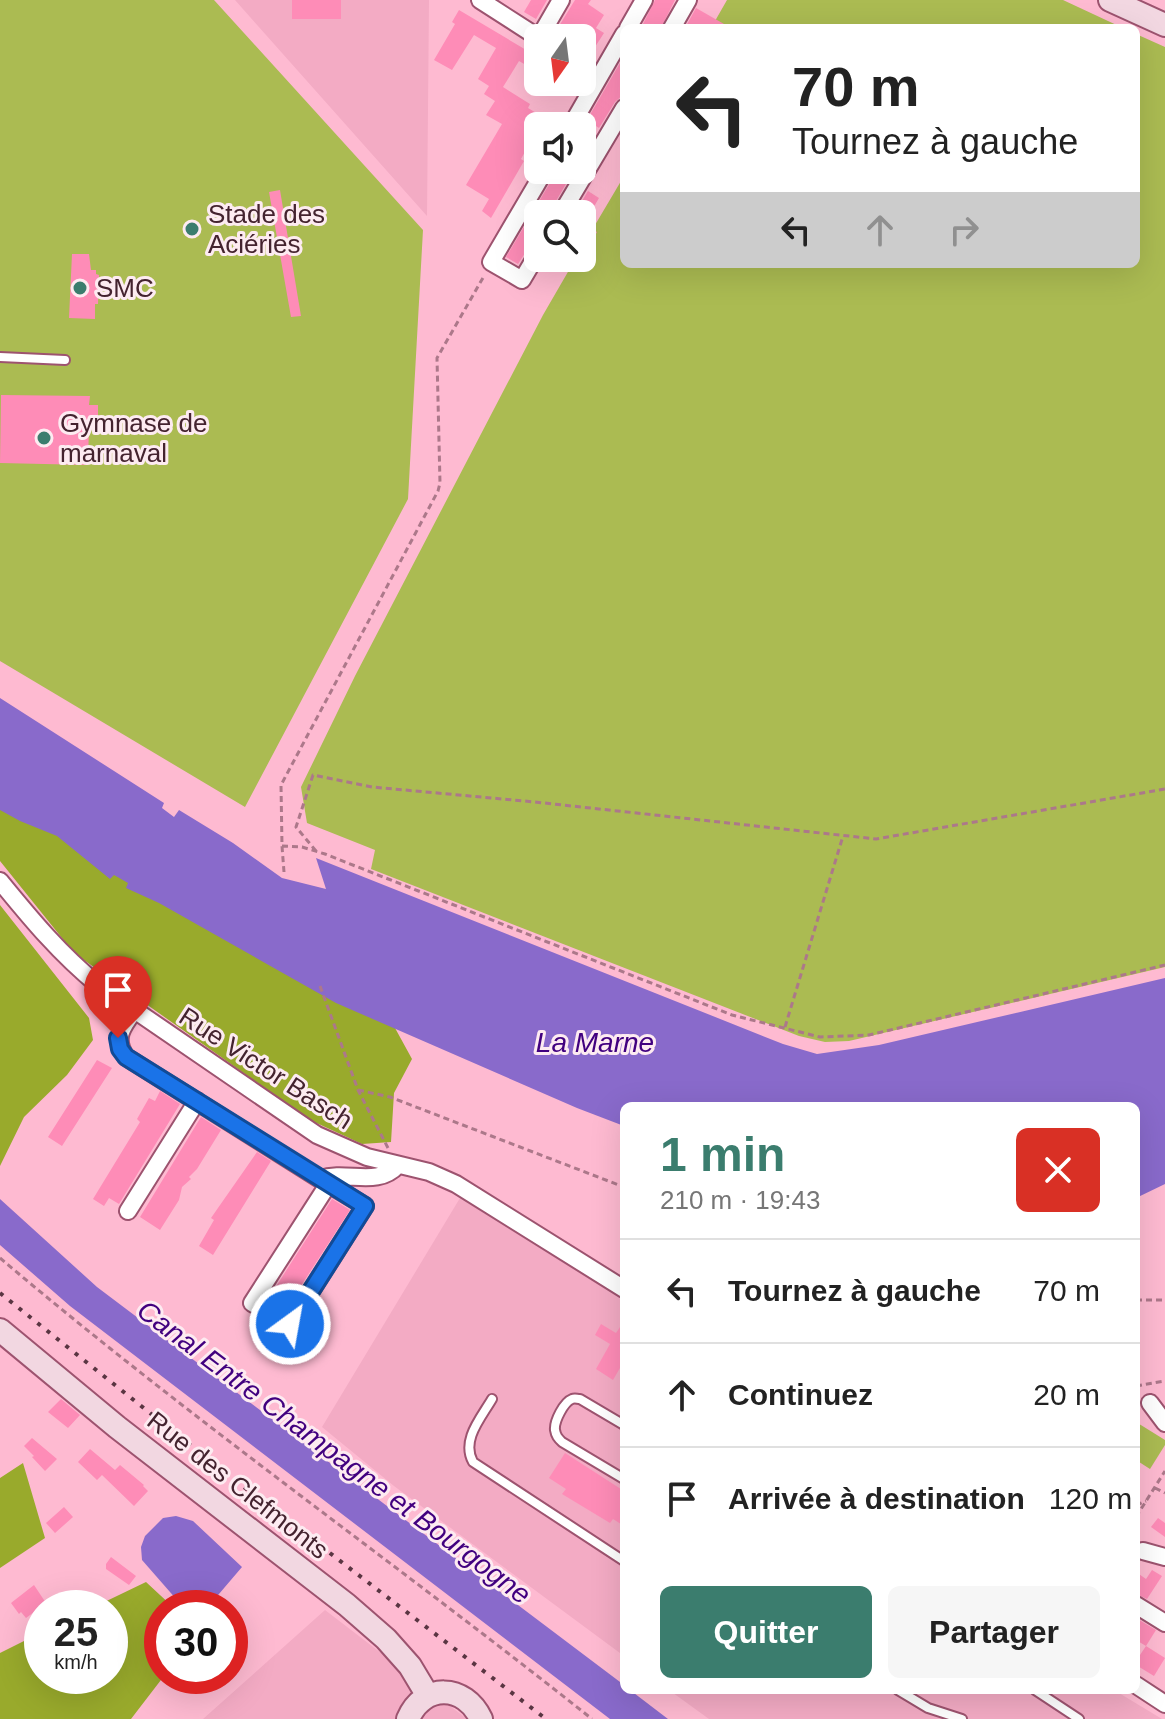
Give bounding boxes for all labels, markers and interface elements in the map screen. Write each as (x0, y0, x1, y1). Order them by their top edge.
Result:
north arrow (524, 24, 596, 96)
map controls (524, 24, 596, 272)
text: 70 m (792, 55, 920, 118)
icon: left (660, 56, 764, 160)
button: sound (524, 112, 596, 184)
text: Tournez à gauche (792, 121, 1078, 162)
place label: Stade des Aciéries (208, 199, 325, 259)
button: search (524, 200, 596, 272)
icon: left (774, 208, 818, 252)
icon: ahead (858, 208, 902, 252)
icon: right (942, 208, 986, 252)
marker: Stade des Aciéries (183, 220, 201, 238)
place label: SMC (96, 273, 154, 303)
marker: SMC (71, 279, 89, 297)
place label: Gymnase de marnaval (60, 408, 207, 468)
marker: Gymnase de marnaval (35, 429, 53, 447)
pin (84, 956, 152, 1038)
icon: arrive (96, 968, 140, 1012)
street label: Rue Victor Basch (174, 1001, 358, 1135)
water label: La Marne (536, 1027, 654, 1058)
text: 1 min (660, 1128, 785, 1181)
button: close (1016, 1128, 1100, 1212)
text: 210 m · 19:43 (660, 1185, 820, 1215)
icon: left (660, 1269, 704, 1313)
text: Tournez à gauche (728, 1274, 981, 1307)
text: 70 m (1033, 1274, 1100, 1307)
position arrow (248, 1282, 332, 1366)
water label: Canal Entre Champagne et Bourgogne (131, 1294, 537, 1610)
icon: ahead (660, 1373, 704, 1417)
text: Continuez (728, 1378, 873, 1411)
text: 20 m (1033, 1378, 1100, 1411)
street label: Rue des Clefmonts (142, 1405, 334, 1565)
icon: arrive (660, 1477, 704, 1521)
text: Arrivée à destination (728, 1482, 1025, 1515)
text: 120 m (1049, 1482, 1132, 1515)
button: Quitter (660, 1586, 872, 1678)
button: Partager (888, 1586, 1100, 1678)
speed limit sign: 30 (144, 1590, 248, 1694)
text: 25 (54, 1610, 98, 1654)
text: km/h (54, 1651, 98, 1673)

